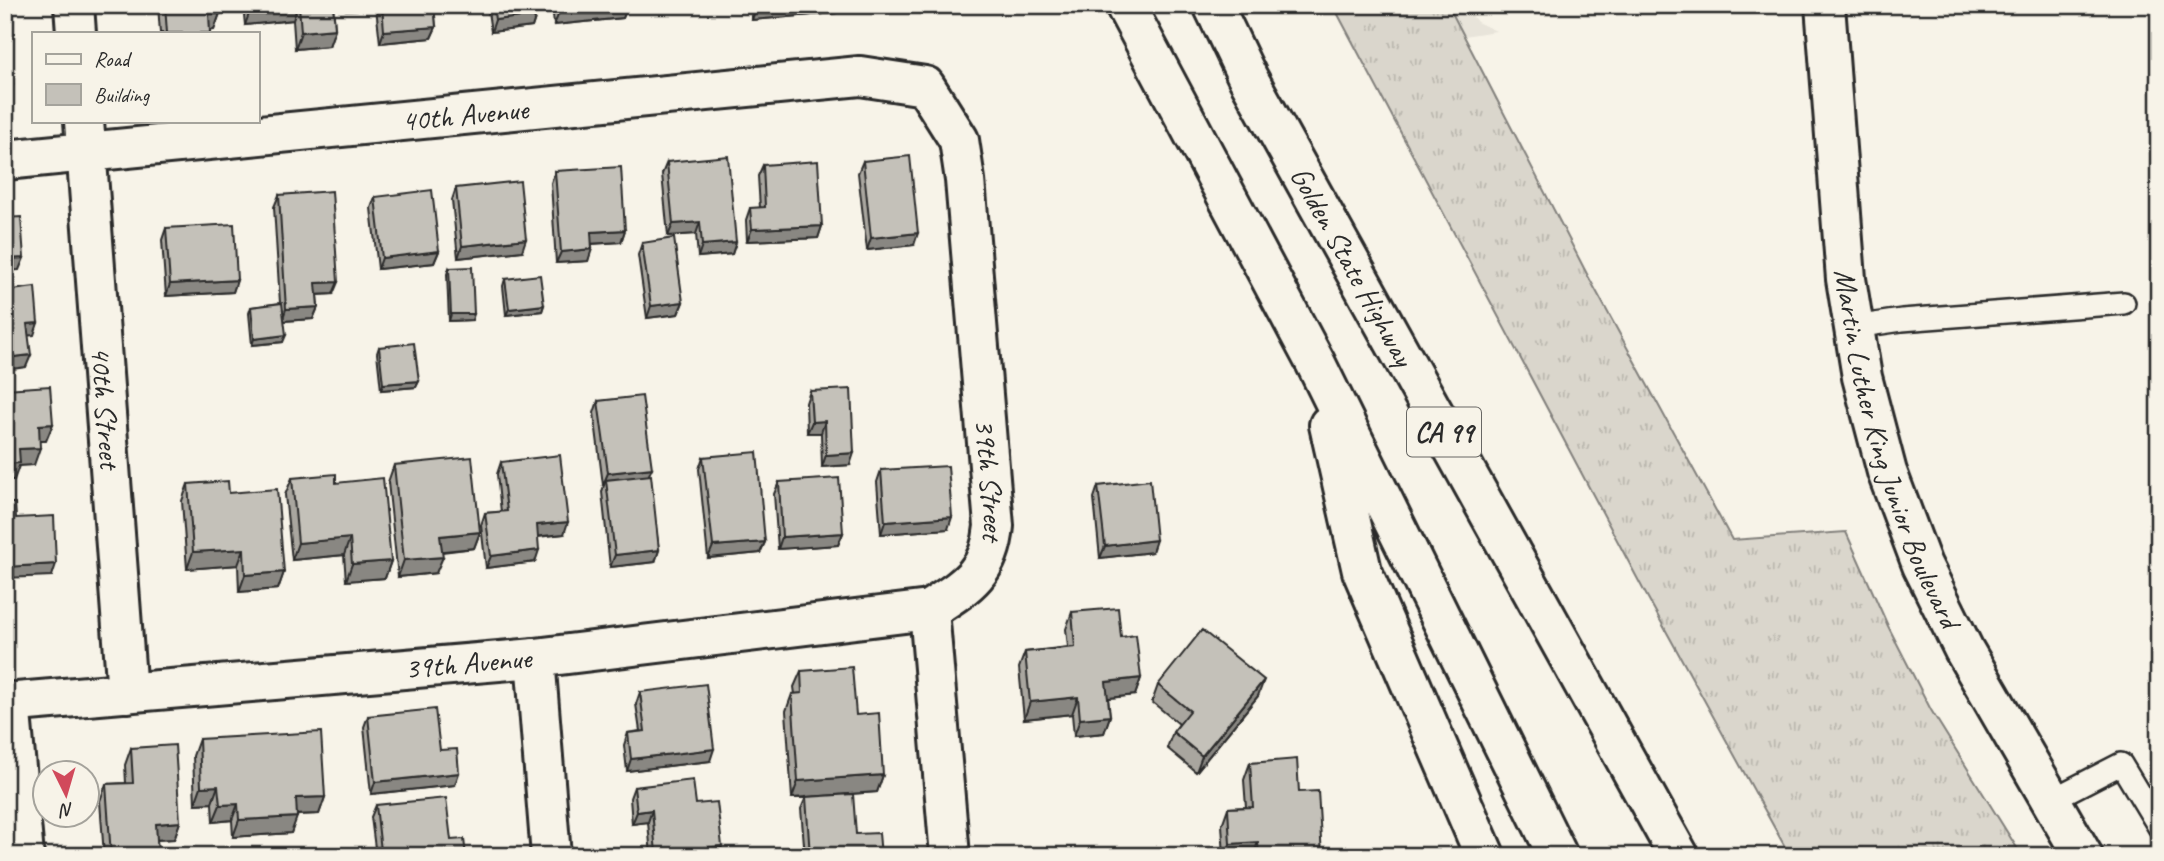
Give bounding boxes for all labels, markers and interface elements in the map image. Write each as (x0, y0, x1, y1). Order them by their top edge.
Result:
legend (32, 32, 259, 122)
text: Road (94, 46, 133, 72)
text: Building (94, 82, 151, 108)
street label: 40th Avenue (400, 89, 532, 140)
street label: Golden State Highway (1282, 160, 1424, 375)
street label: Martin Luther King Junior Boulevard (1826, 266, 1971, 638)
street label: 40th Street (82, 345, 129, 473)
road number: CA 99 (1407, 408, 1481, 457)
street label: 39th Street (966, 417, 1013, 547)
street label: 39th Avenue (403, 638, 535, 687)
north arrow (32, 760, 102, 830)
text: N (57, 797, 74, 823)

